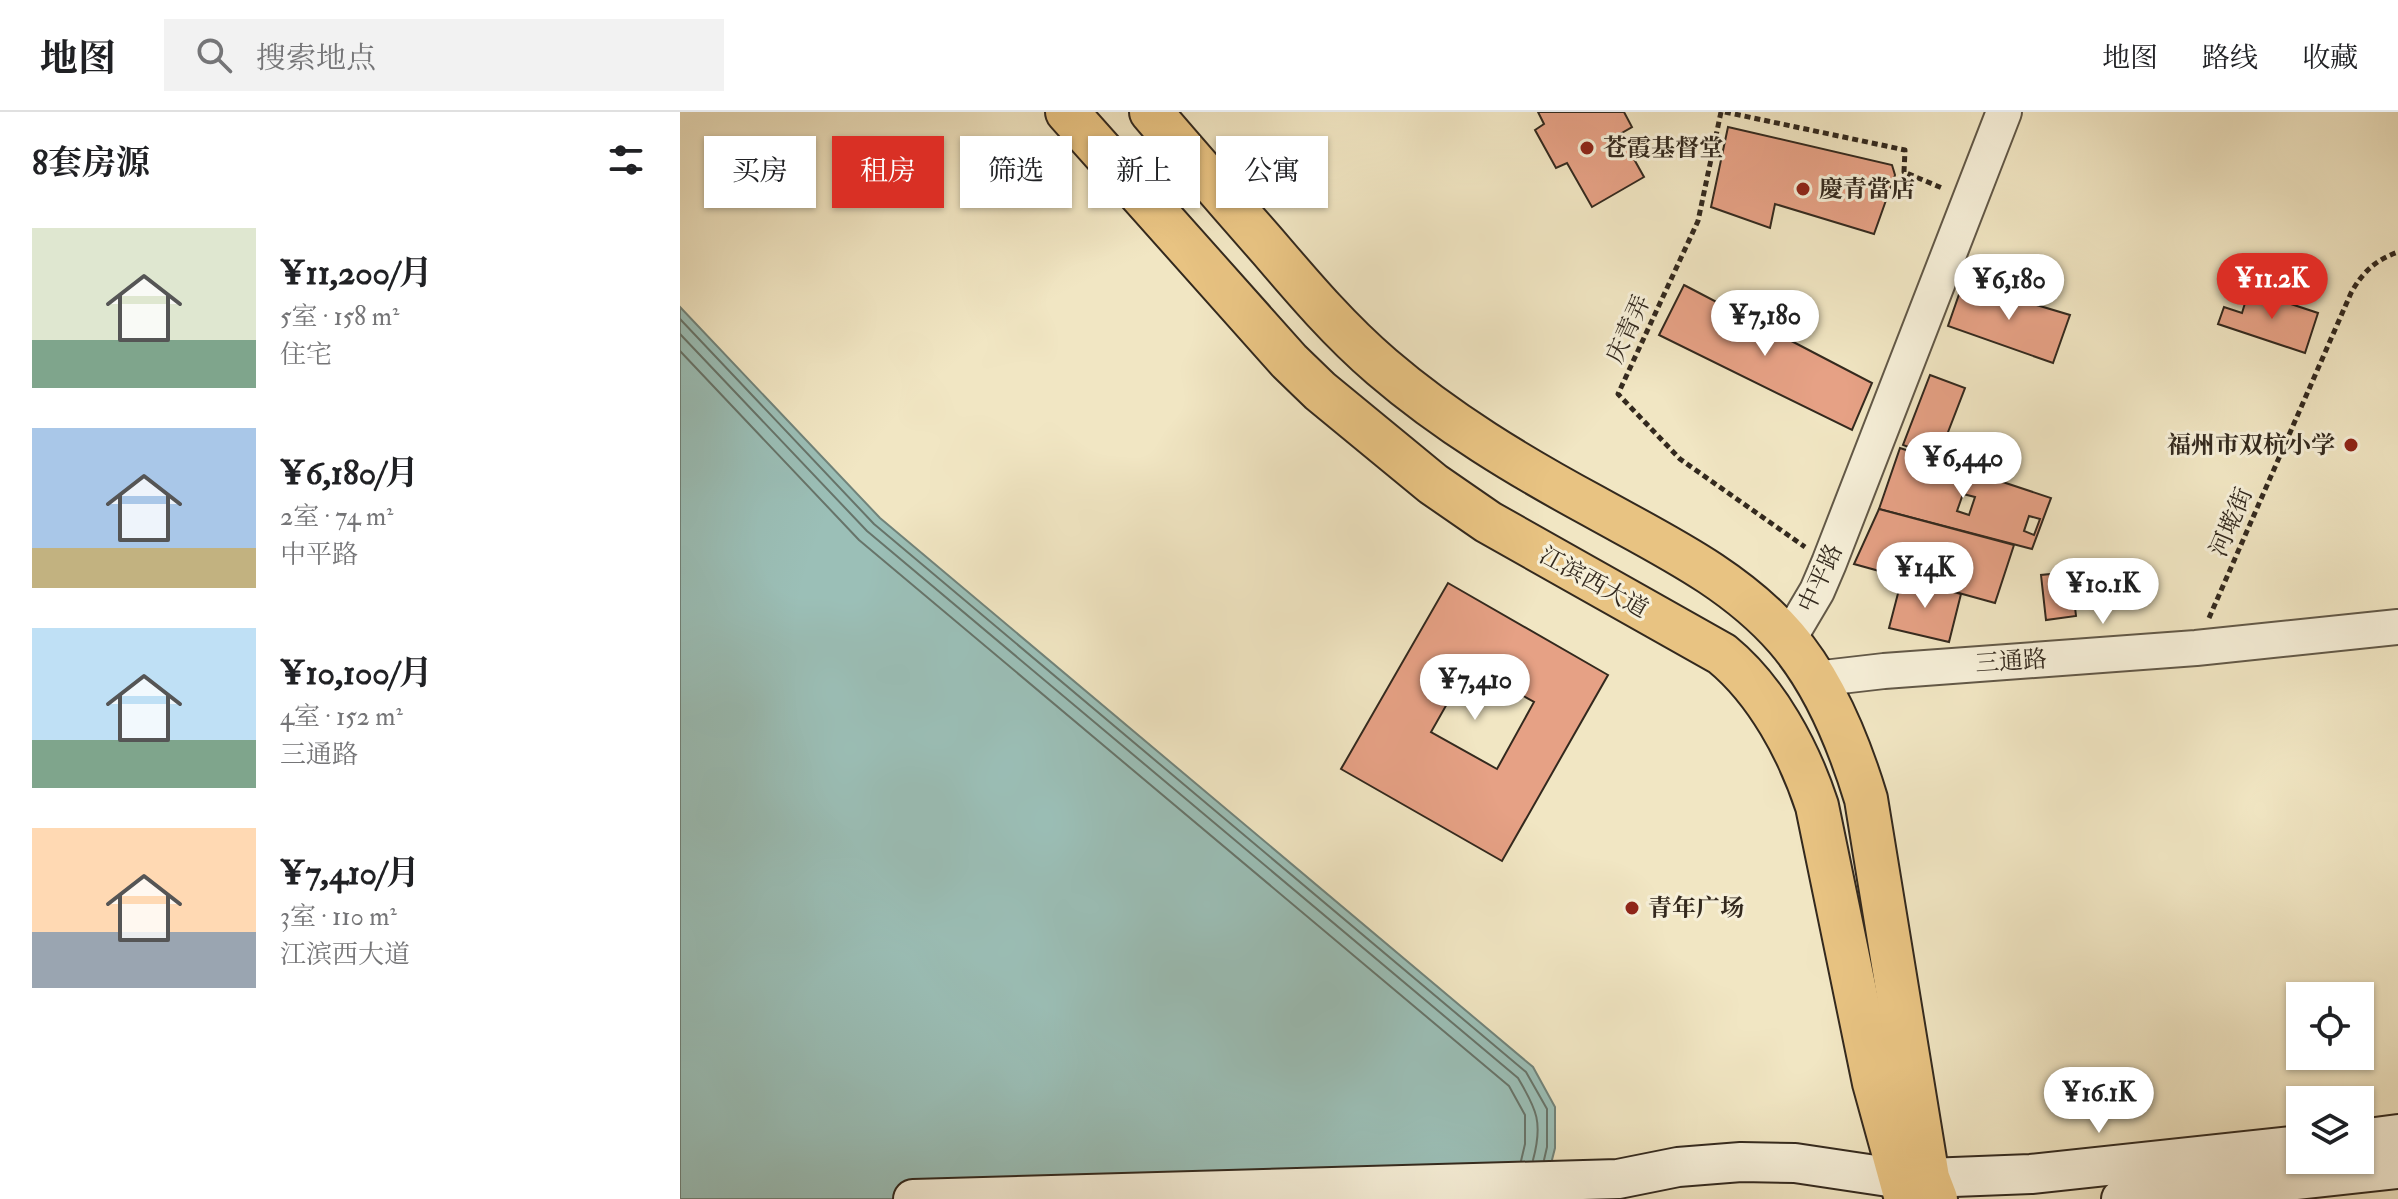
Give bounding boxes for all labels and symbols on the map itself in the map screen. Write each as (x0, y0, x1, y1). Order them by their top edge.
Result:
place label: 苍霞基督堂 (1603, 133, 1723, 164)
marker: 苍霞基督堂 (1578, 139, 1596, 157)
place label: 慶青當店 (1819, 174, 1915, 205)
marker: 慶青當店 (1794, 180, 1812, 198)
pin: ¥11.2K (2207, 253, 2337, 321)
pin: ¥6,180 (1944, 254, 2074, 322)
street label: 庆青弄 (1599, 290, 1658, 368)
pin: ¥7,180 (1700, 290, 1830, 358)
place label: 福州市双杭小学 (2167, 430, 2335, 461)
pin: ¥6,440 (1898, 432, 2028, 500)
marker: 福州市双杭小学 (2342, 436, 2360, 454)
street label: 河墘街 (2203, 483, 2260, 561)
street label: 中平路 (1791, 539, 1850, 617)
street label: 江滨西大道 (1534, 540, 1654, 625)
pin: ¥14K (1878, 542, 1972, 610)
pin: ¥10.1K (2038, 558, 2168, 626)
street label: 三通路 (1974, 644, 2048, 679)
pin: ¥7,410 (1410, 654, 1540, 722)
place label: 青年广场 (1648, 893, 1744, 924)
marker: 青年广场 (1623, 899, 1641, 917)
pin: ¥16.1K (2034, 1067, 2164, 1135)

